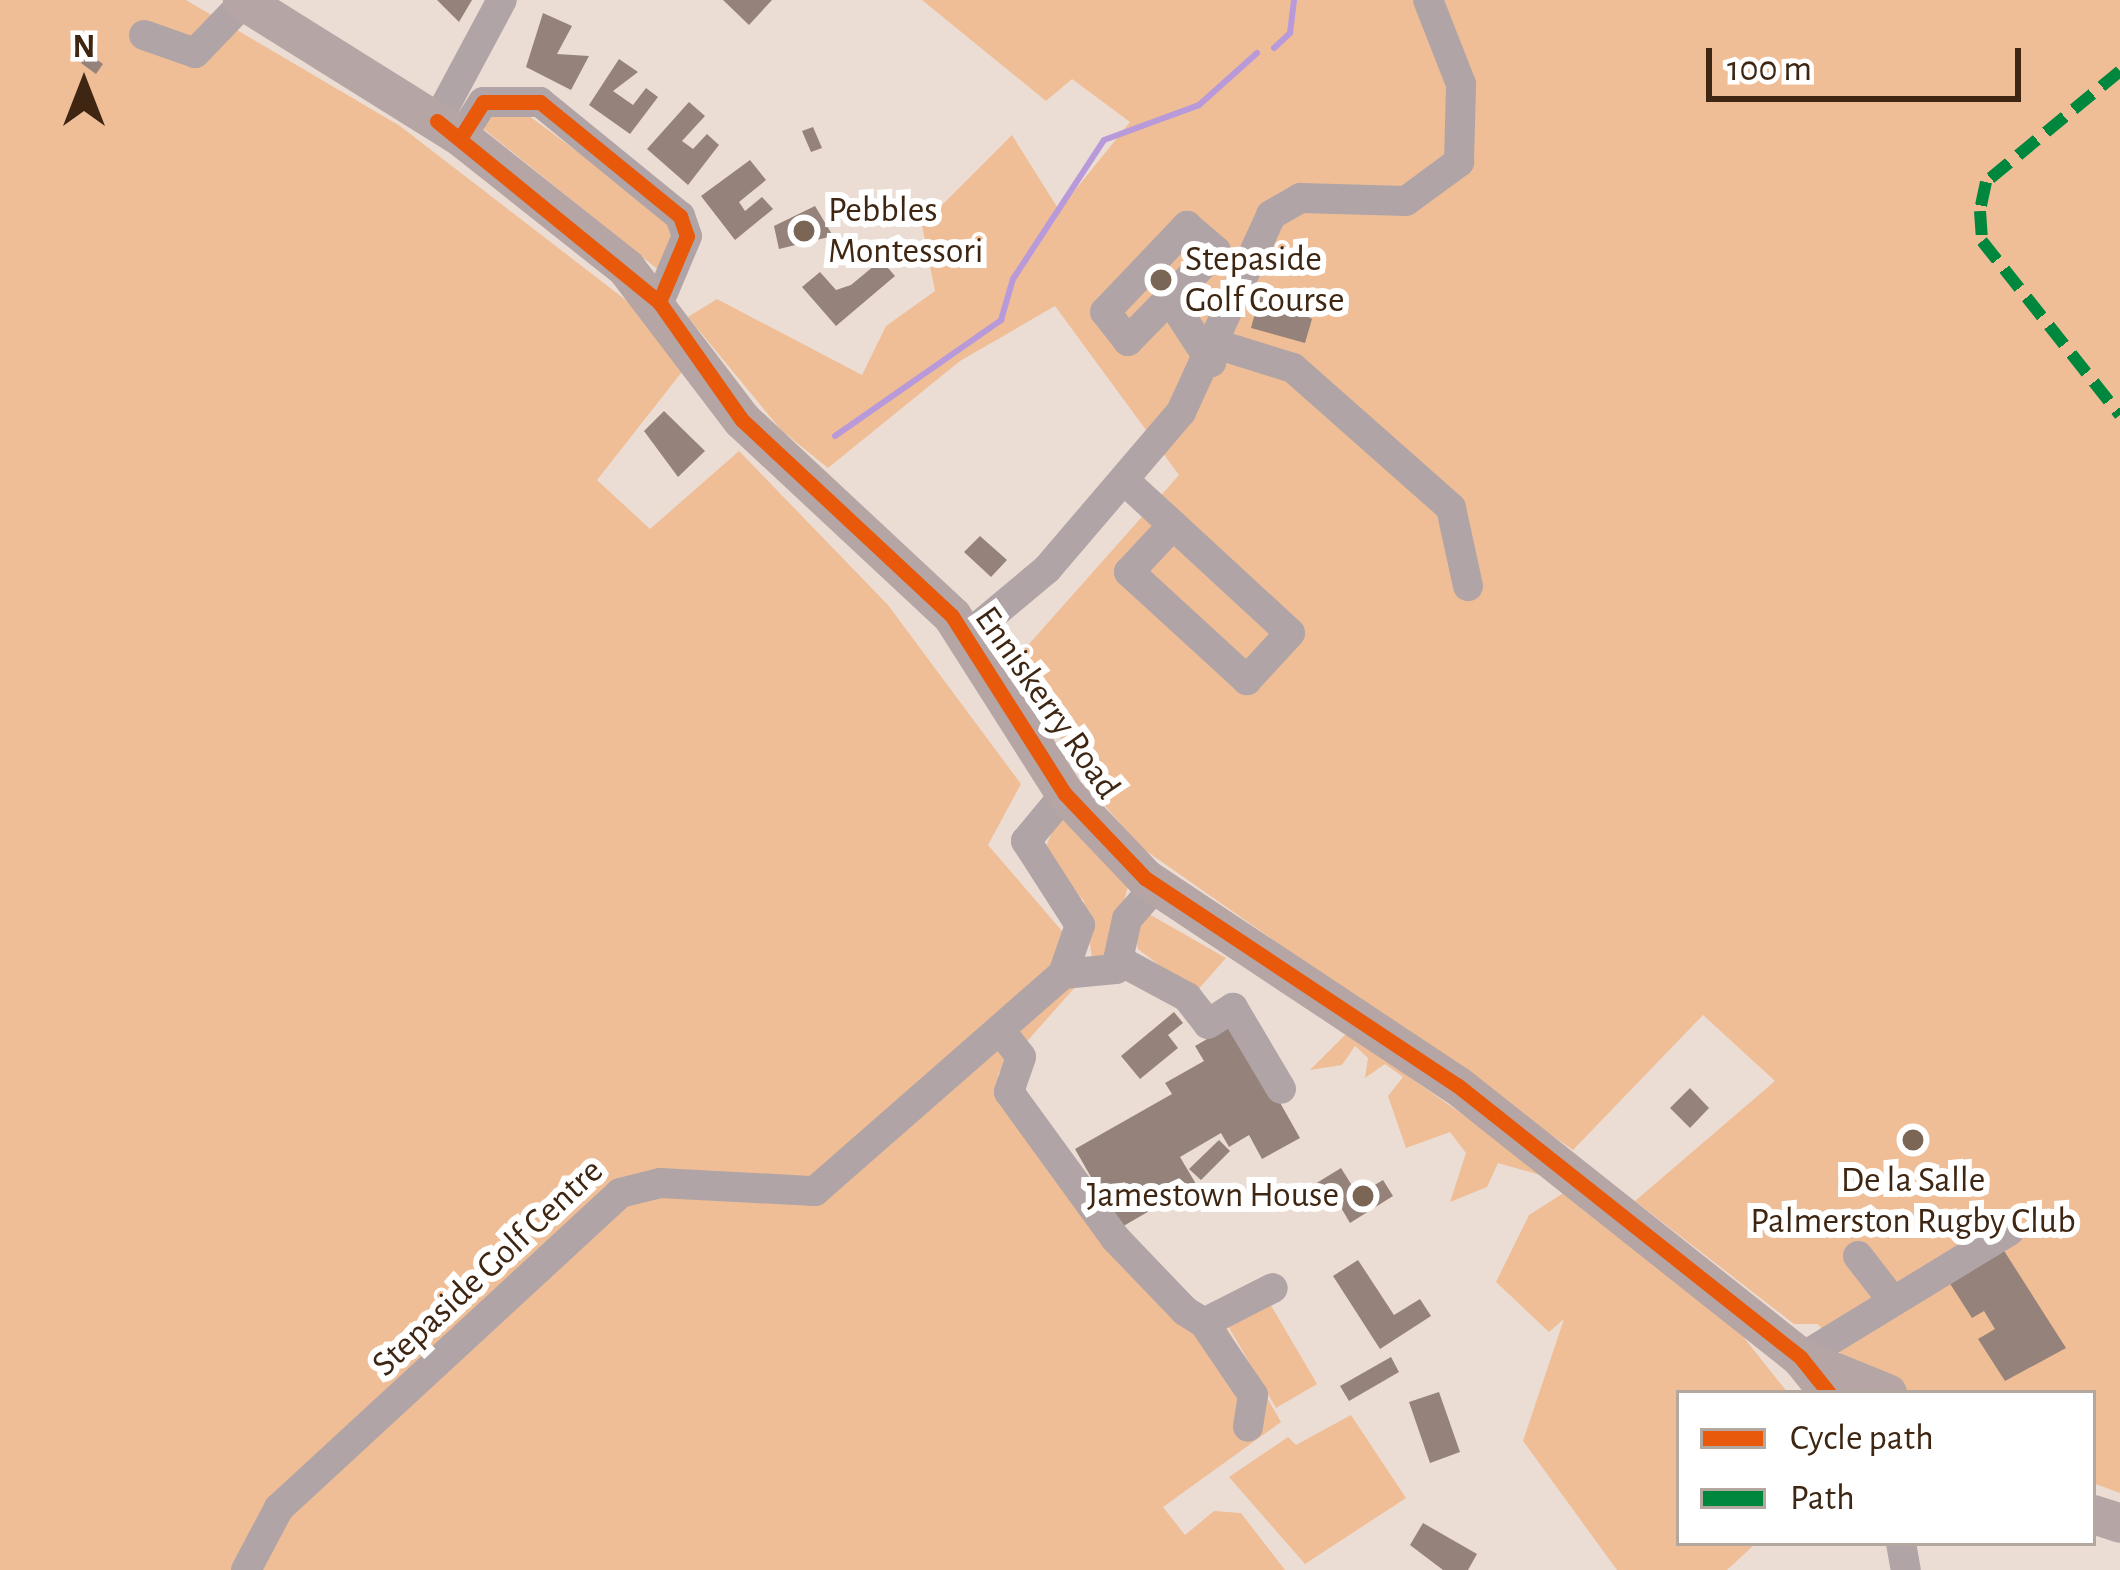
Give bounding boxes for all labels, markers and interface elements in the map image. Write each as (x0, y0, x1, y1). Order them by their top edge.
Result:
north arrow (24, 24, 144, 144)
scale bar (1712, 24, 2027, 98)
text: N (73, 31, 95, 64)
text: 100 m (1727, 51, 1812, 87)
place label: Pebbles Montessori (828, 188, 983, 273)
marker: Pebbles Montessori (791, 218, 817, 244)
place label: Stepaside Golf Course (1185, 237, 1345, 322)
marker: Stepaside Golf Course (1148, 267, 1174, 293)
street label: Enniskerry Road (965, 599, 1129, 807)
marker: De la Salle Palmerston Rugby Club (1900, 1127, 1926, 1153)
street label: Stepaside Golf Centre (364, 1150, 612, 1386)
place label: De la Salle Palmerston Rugby Club (1750, 1158, 2076, 1243)
place label: Jamestown House (1087, 1174, 1339, 1218)
marker: Jamestown House (1350, 1183, 1376, 1209)
legend (1676, 1390, 2096, 1546)
text: Cycle path (1790, 1420, 1934, 1456)
text: Path (1790, 1480, 1855, 1516)

